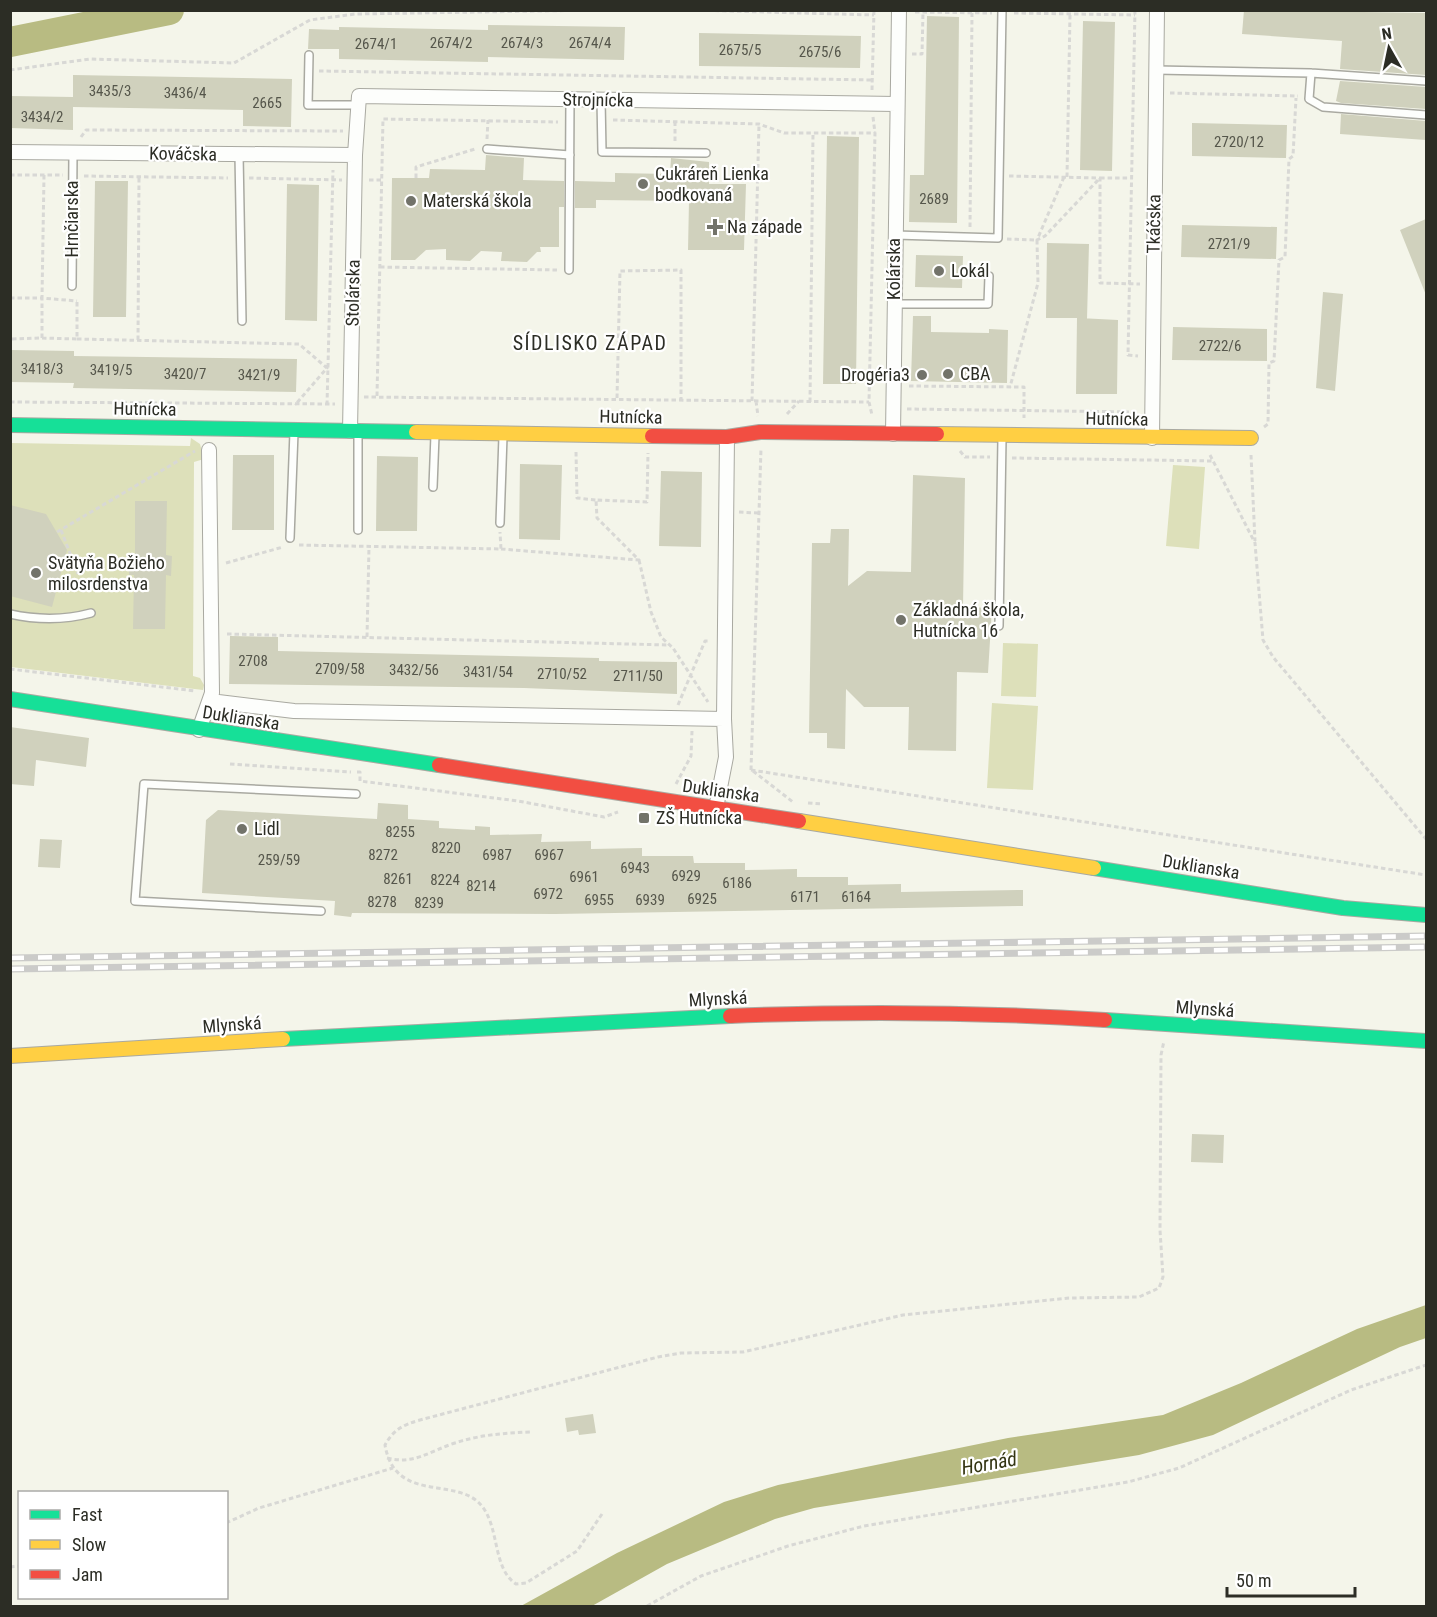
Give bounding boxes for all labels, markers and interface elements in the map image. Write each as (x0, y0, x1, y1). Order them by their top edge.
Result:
north arrow (1359, 18, 1419, 78)
text: N (1380, 24, 1393, 44)
house number: 2674/2 (430, 34, 472, 52)
house number: 2674/3 (501, 34, 543, 52)
house number: 2674/4 (569, 34, 611, 52)
house number: 2674/1 (355, 35, 397, 53)
house number: 2675/5 (719, 41, 761, 59)
house number: 2675/6 (799, 43, 841, 61)
house number: 3435/3 (89, 82, 131, 100)
house number: 3436/4 (164, 84, 206, 102)
street label: Strojnícka (562, 88, 634, 111)
house number: 2665 (252, 94, 282, 112)
house number: 3434/2 (21, 108, 63, 126)
house number: 2720/12 (1214, 133, 1264, 151)
street label: Kováčska (149, 142, 217, 165)
place label: Cukráreň Lienka bodkovaná (655, 163, 769, 205)
marker: Cukráreň Lienka bodkovaná (636, 177, 650, 191)
street label: Hrnčiarska (61, 181, 82, 257)
place label: Materská škola (423, 190, 532, 211)
house number: 2689 (919, 190, 949, 208)
marker: Materská škola (404, 194, 418, 208)
street label: Tkáčska (1142, 194, 1165, 254)
place label: Na západe (727, 216, 802, 237)
marker: Na západe (708, 220, 722, 234)
house number: 2721/9 (1208, 235, 1250, 253)
street label: Kolárska (883, 238, 904, 300)
street label: Stolárska (341, 259, 364, 327)
place label: Lokál (951, 260, 989, 281)
marker: Lokál (932, 264, 946, 278)
district label: SÍDLISKO ZÁPAD (513, 331, 667, 355)
house number: 2722/6 (1199, 337, 1241, 355)
house number: 3418/3 (21, 360, 63, 378)
house number: 3419/5 (90, 361, 132, 379)
place label: CBA (960, 363, 991, 384)
place label: Drogéria3 (841, 364, 910, 385)
house number: 3420/7 (164, 365, 206, 383)
house number: 3421/9 (238, 366, 280, 384)
marker: CBA (941, 367, 955, 381)
marker: Drogéria3 (915, 368, 929, 382)
street label: Hutnícka (113, 397, 177, 420)
street label: Hutnícka (599, 405, 663, 428)
street label: Hutnícka (1085, 407, 1149, 430)
place label: Svätyňa Božieho milosrdenstva (48, 552, 165, 594)
marker: Svätyňa Božieho milosrdenstva (29, 566, 43, 580)
place label: Základná škola, Hutnícka 16 (913, 599, 1024, 641)
marker: Základná škola, Hutnícka 16 (894, 613, 908, 627)
house number: 2708 (238, 652, 268, 670)
house number: 2709/58 (315, 660, 365, 678)
house number: 3432/56 (389, 661, 439, 679)
house number: 3431/54 (463, 663, 513, 681)
house number: 2710/52 (537, 665, 587, 683)
house number: 2711/50 (613, 667, 663, 685)
street label: Duklianska (201, 701, 281, 734)
street label: Duklianska (681, 775, 761, 806)
place label: ZŠ Hutnícka (656, 807, 742, 828)
marker: ZŠ Hutnícka (637, 811, 651, 825)
place label: Lidl (254, 818, 280, 839)
marker: Lidl (235, 822, 249, 836)
house number: 8255 (385, 823, 415, 841)
house number: 8220 (431, 839, 461, 857)
house number: 8272 (368, 846, 398, 864)
house number: 6987 (482, 846, 512, 864)
house number: 6967 (534, 846, 564, 864)
street label: Duklianska (1161, 850, 1241, 883)
house number: 259/59 (258, 851, 300, 869)
house number: 6943 (620, 859, 650, 877)
house number: 6929 (671, 867, 701, 885)
house number: 6961 (569, 868, 599, 886)
house number: 8261 (383, 870, 413, 888)
house number: 8224 (430, 871, 460, 889)
house number: 6186 (722, 874, 752, 892)
house number: 8214 (466, 877, 496, 895)
house number: 6972 (533, 885, 563, 903)
house number: 6171 (790, 888, 820, 906)
house number: 6164 (841, 888, 871, 906)
house number: 6925 (687, 890, 717, 908)
house number: 6955 (584, 891, 614, 909)
house number: 6939 (635, 891, 665, 909)
house number: 8278 (367, 893, 397, 911)
house number: 8239 (414, 894, 444, 912)
street label: Mlynská (688, 986, 748, 1011)
street label: Mlynská (1175, 996, 1235, 1021)
street label: Mlynská (202, 1012, 262, 1037)
water label: Hornád (959, 1446, 1019, 1480)
legend (18, 1491, 228, 1599)
text: Fast (72, 1504, 103, 1525)
text: Slow (72, 1534, 107, 1555)
scale bar (1227, 1560, 1354, 1598)
text: Jam (72, 1564, 103, 1585)
text: 50 m (1236, 1570, 1271, 1591)

